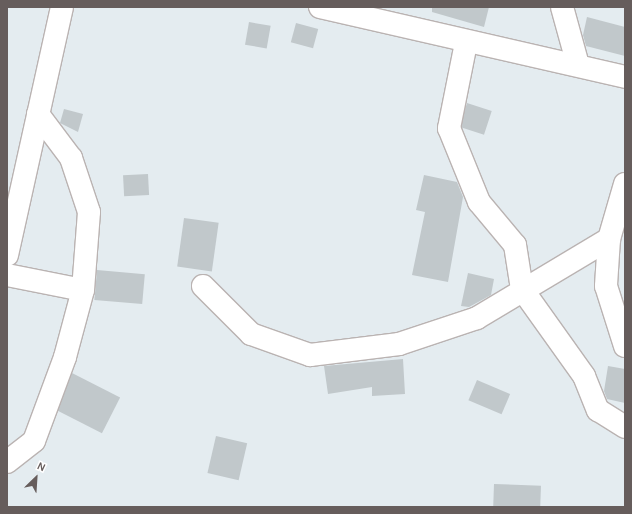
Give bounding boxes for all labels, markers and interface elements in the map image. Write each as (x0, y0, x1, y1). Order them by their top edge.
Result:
north arrow (16, 458, 56, 498)
text: N (35, 459, 48, 474)

